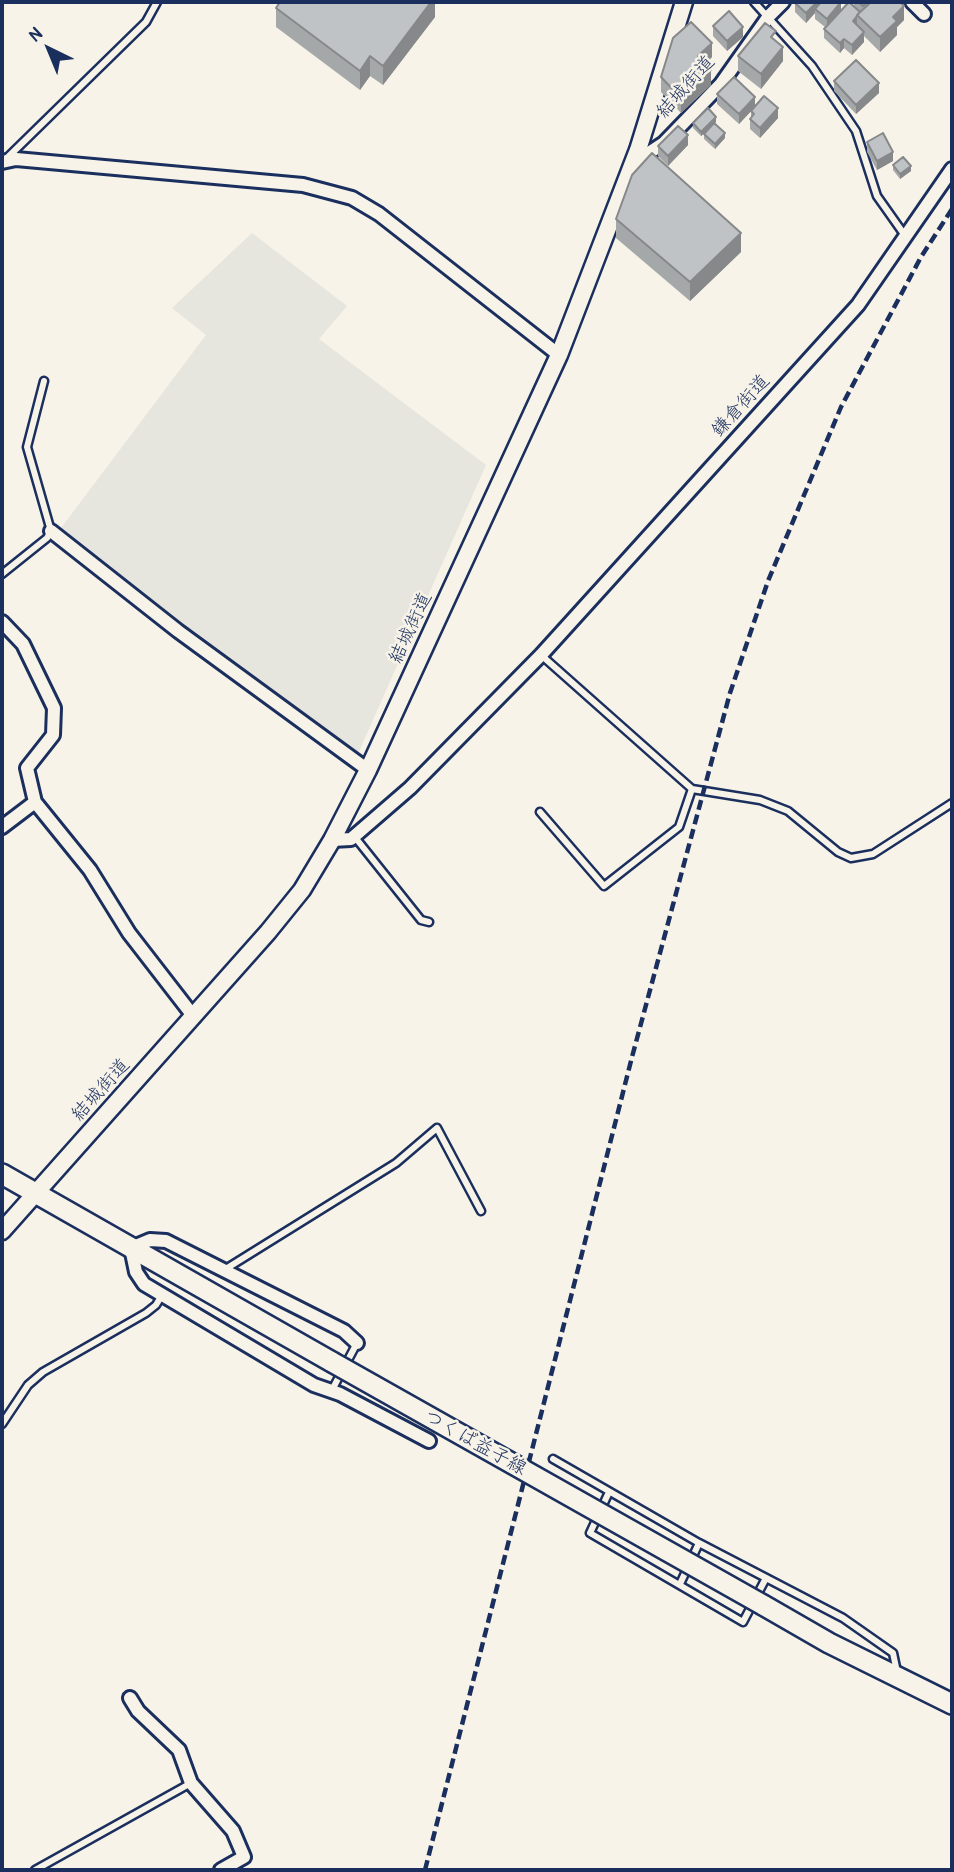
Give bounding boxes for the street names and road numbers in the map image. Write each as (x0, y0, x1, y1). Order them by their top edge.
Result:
street label: 結城街道 (652, 51, 720, 123)
street label: 鎌倉街道 (707, 370, 775, 442)
street label: 結城街道 (385, 589, 437, 667)
street label: 結城街道 (67, 1054, 135, 1126)
street label: つくば益子線 (420, 1405, 530, 1481)

